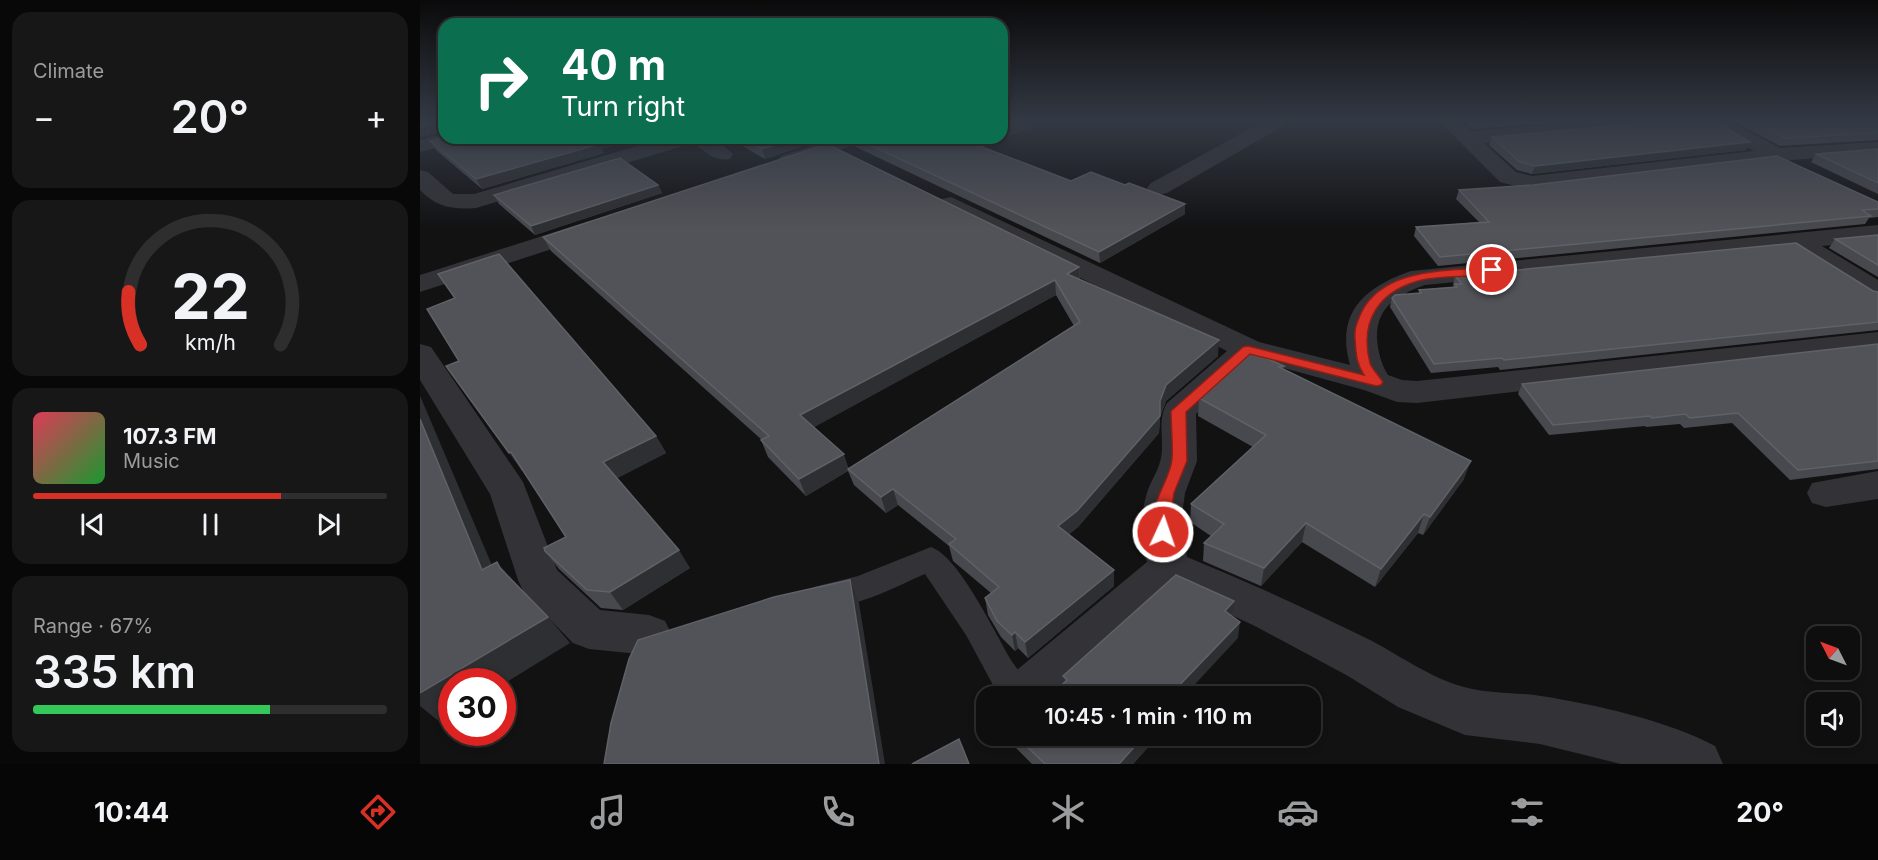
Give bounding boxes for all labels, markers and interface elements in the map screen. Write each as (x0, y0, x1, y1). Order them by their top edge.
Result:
text: 40 m (561, 39, 666, 90)
icon: right (462, 42, 540, 120)
text: Climate (33, 59, 104, 83)
text: 20° (171, 89, 249, 144)
text: Turn right (561, 90, 685, 123)
text: − (33, 97, 55, 137)
text: + (365, 97, 387, 137)
pin (1466, 244, 1517, 295)
icon: arrive (1475, 253, 1508, 286)
text: 22 (171, 259, 249, 334)
text: km/h (185, 329, 235, 355)
text: 107.3 FM (123, 423, 217, 449)
text: Music (123, 449, 180, 473)
position arrow (1131, 500, 1195, 564)
icon: previous (76, 508, 109, 541)
icon: pause (194, 508, 227, 541)
icon: next (312, 508, 345, 541)
text: Range · 67% (33, 614, 153, 638)
north arrow (1806, 626, 1860, 680)
map controls (1806, 626, 1860, 746)
text: 335 km (33, 644, 196, 699)
speed limit sign: 30 (438, 668, 516, 746)
button: sound (1806, 692, 1860, 746)
text: 10:45 · 1 min · 110 m (1045, 703, 1252, 729)
icon: directions (357, 791, 399, 833)
icon: music (587, 791, 629, 833)
icon: phone (817, 791, 859, 833)
icon: climate (1047, 791, 1089, 833)
icon: car (1277, 791, 1319, 833)
icon: filters (1506, 791, 1548, 833)
text: 10:44 (94, 796, 169, 829)
text: 20° (1736, 796, 1784, 829)

